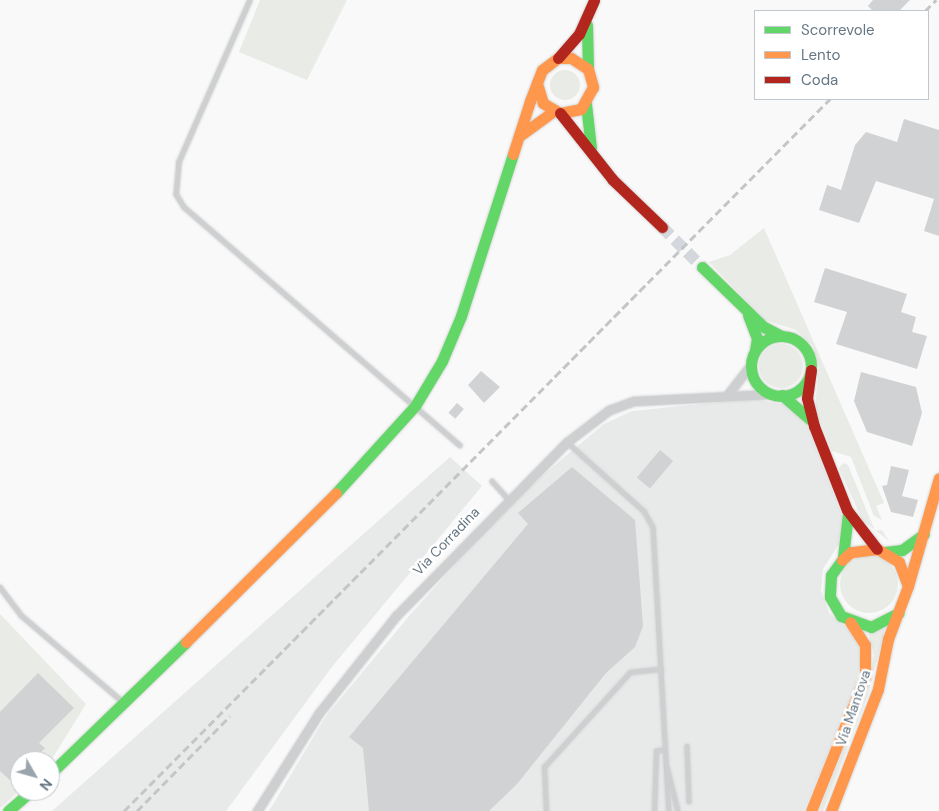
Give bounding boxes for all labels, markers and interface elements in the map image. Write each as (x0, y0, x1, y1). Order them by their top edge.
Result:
legend (754, 10, 929, 100)
text: Scorrevole (801, 20, 875, 40)
text: Lento (801, 45, 840, 65)
text: Coda (801, 70, 838, 90)
street label: Via Corradina (409, 503, 483, 579)
street label: Via Mantova (832, 668, 874, 748)
north arrow (10, 751, 60, 801)
text: N (36, 775, 56, 794)

